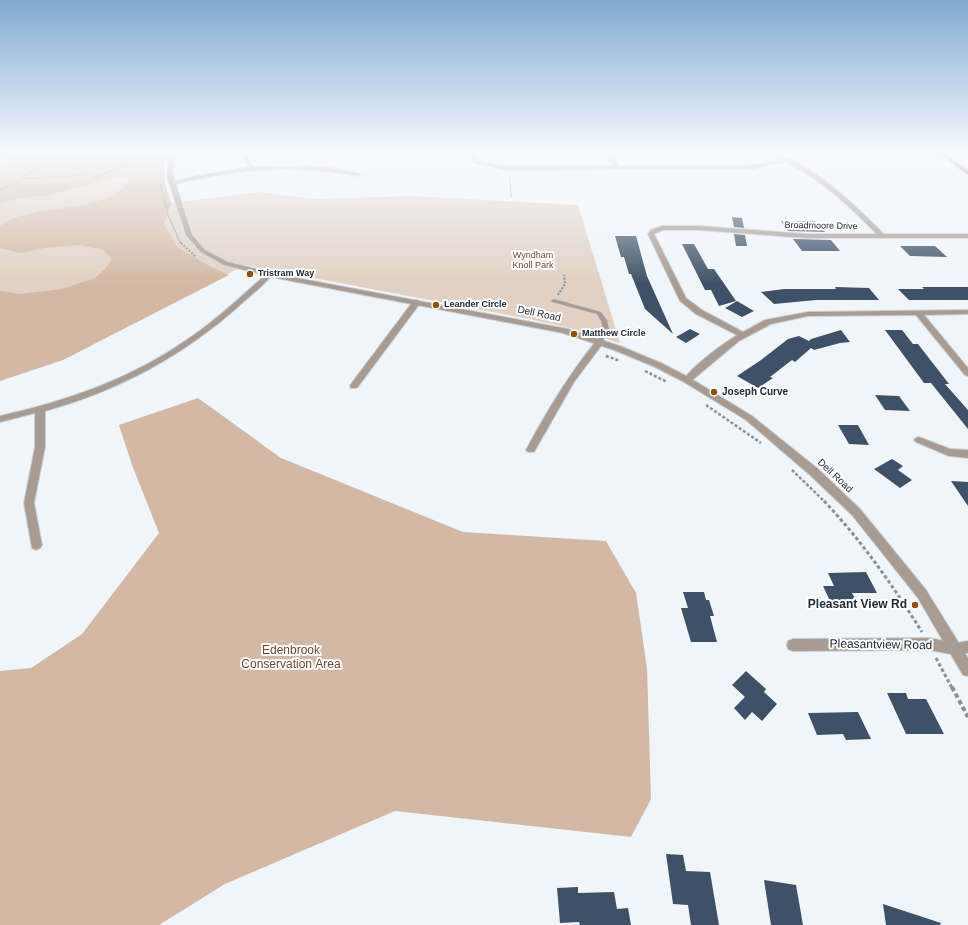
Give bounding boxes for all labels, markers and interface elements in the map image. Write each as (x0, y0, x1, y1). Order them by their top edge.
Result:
street label: Broadmoore Drive (784, 220, 858, 232)
park label: Wyndham Knoll Park (512, 251, 554, 272)
marker: Tristram Way (245, 269, 255, 279)
place label: Tristram Way (258, 269, 314, 279)
marker: Leander Circle (431, 300, 441, 310)
place label: Leander Circle (444, 300, 507, 310)
street label: Dell Road (516, 304, 562, 324)
marker: Matthew Circle (569, 329, 579, 339)
place label: Matthew Circle (582, 329, 646, 339)
place label: Joseph Curve (722, 386, 788, 398)
marker: Joseph Curve (709, 387, 719, 397)
street label: Dell Road (815, 457, 855, 495)
place label: Pleasant View Rd (808, 598, 907, 612)
marker: Pleasant View Rd (910, 600, 920, 610)
street label: Pleasantview Road (830, 637, 932, 653)
park label: Edenbrook Conservation Area (241, 644, 341, 672)

